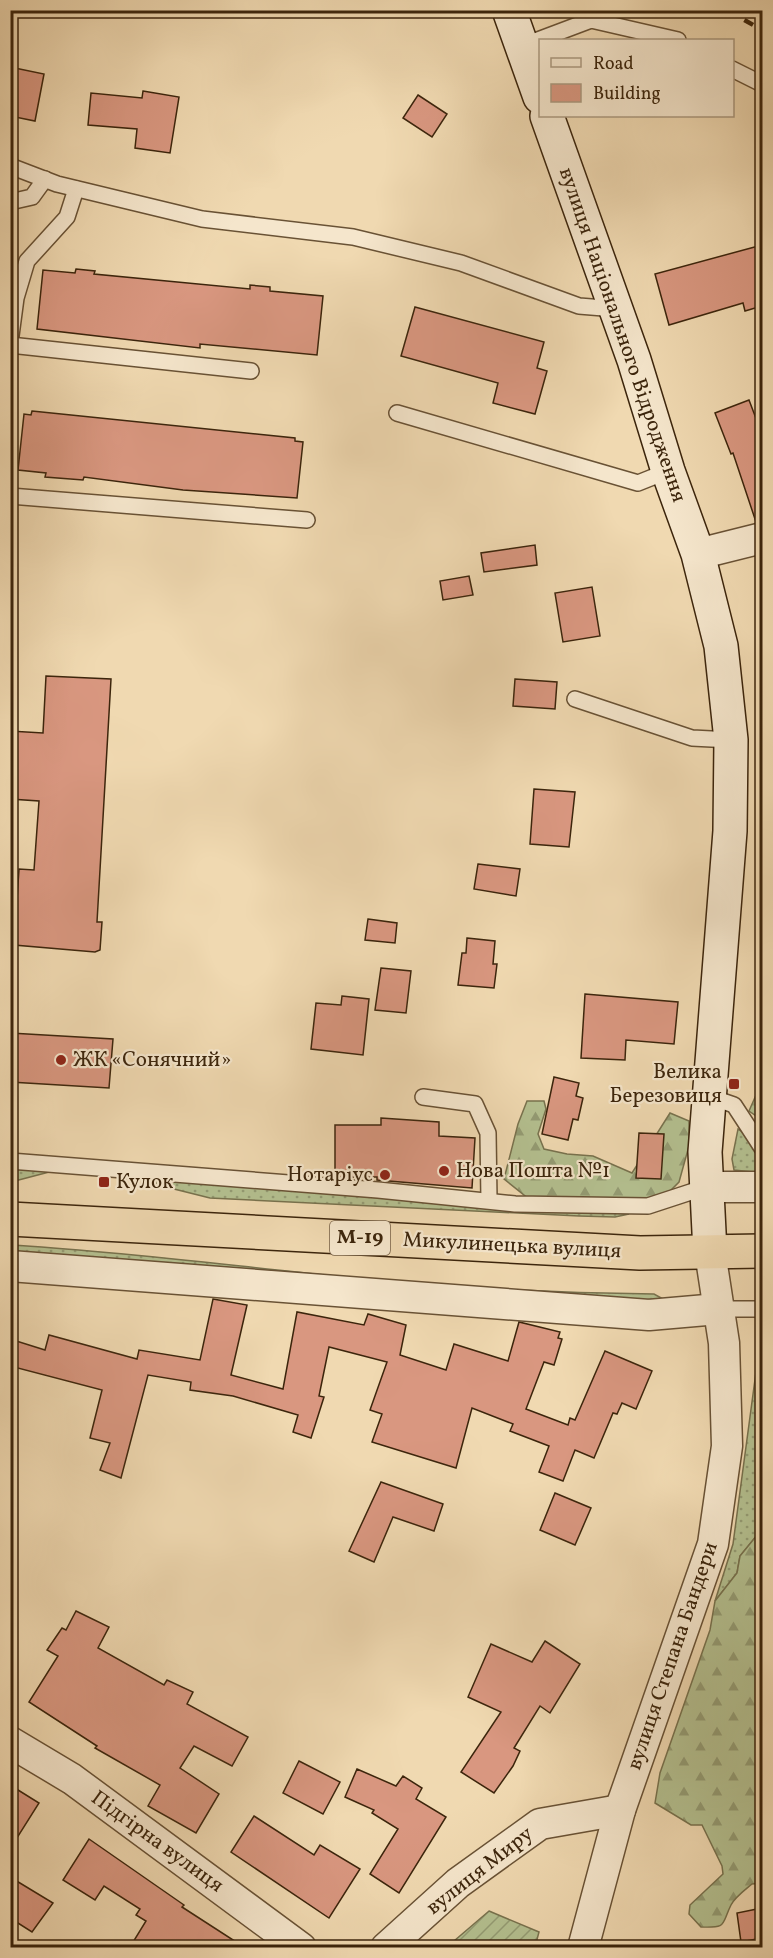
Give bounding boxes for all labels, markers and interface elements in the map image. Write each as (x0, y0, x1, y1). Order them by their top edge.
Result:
legend (539, 39, 734, 117)
text: Road (593, 52, 634, 77)
text: Building (593, 82, 661, 107)
street label: вулиця Національного Відродження (551, 164, 693, 506)
place label: ЖК «Сонячний» (73, 1046, 231, 1075)
marker: ЖК «Сонячний» (54, 1053, 68, 1067)
place label: Велика Березовиця (609, 1058, 722, 1111)
marker: Велика Березовиця (727, 1077, 741, 1091)
place label: Нова Пошта №1 (456, 1157, 610, 1186)
place label: Нотаріус (287, 1161, 373, 1190)
marker: Нова Пошта №1 (437, 1164, 451, 1178)
place label: Кулок (116, 1168, 173, 1197)
marker: Нотаріус (378, 1168, 392, 1182)
marker: Кулок (97, 1175, 111, 1189)
road number: М-19 (330, 1221, 390, 1255)
street label: Микулинецька вулиця (402, 1226, 622, 1266)
street label: вулиця Степана Бандери (620, 1538, 726, 1774)
street label: Підгірна вулиця (85, 1784, 229, 1900)
street label: вулиця Миру (420, 1820, 540, 1922)

